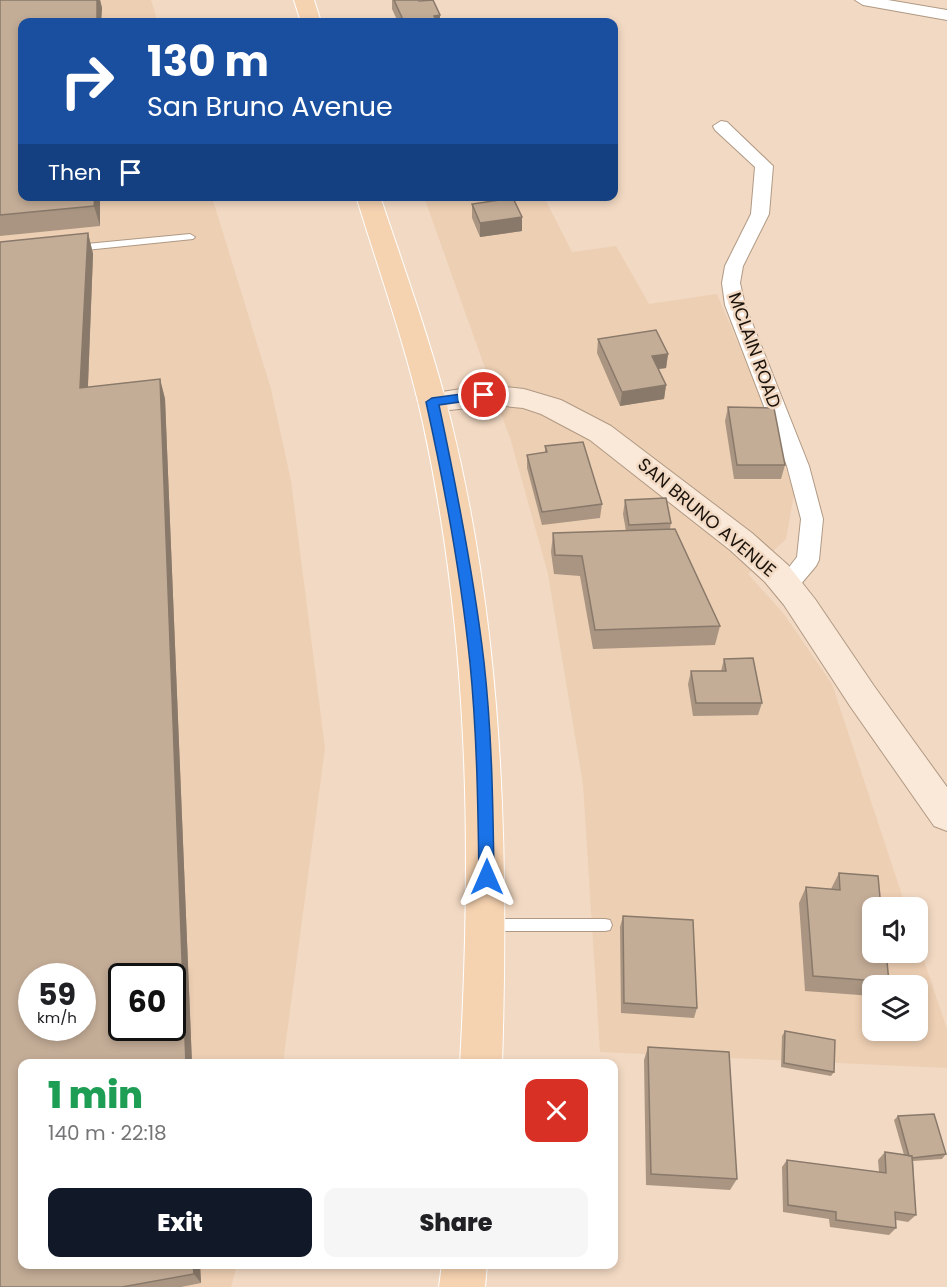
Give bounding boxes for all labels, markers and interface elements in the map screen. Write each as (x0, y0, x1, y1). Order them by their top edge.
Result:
text: 130 m (147, 32, 269, 91)
icon: right (48, 42, 126, 120)
text: San Bruno Avenue (147, 88, 393, 125)
icon: arrive (114, 156, 147, 189)
text: Then (48, 157, 102, 188)
street label: MCLAIN ROAD (723, 289, 787, 411)
pin (458, 369, 509, 420)
icon: arrive (467, 378, 500, 411)
street label: SAN BRUNO AVENUE (633, 452, 781, 582)
position arrow (455, 845, 519, 909)
map controls (862, 897, 928, 1041)
button: sound (862, 897, 928, 963)
speed limit sign: 60 (108, 963, 186, 1041)
text: 59 (38, 973, 76, 1016)
button: layers (862, 975, 928, 1041)
text: km/h (37, 1007, 77, 1028)
text: 1 min (48, 1070, 143, 1121)
button: close (525, 1079, 588, 1142)
text: 140 m · 22:18 (48, 1119, 167, 1147)
button: Exit (48, 1188, 312, 1257)
button: Share (324, 1188, 588, 1257)

